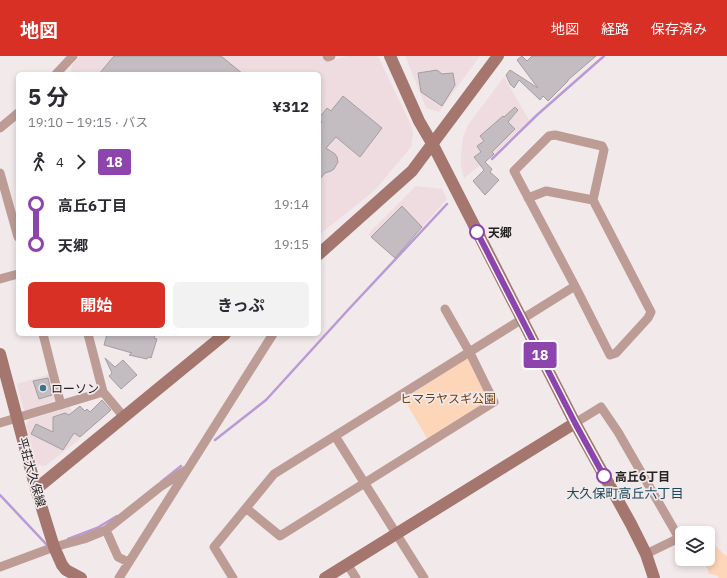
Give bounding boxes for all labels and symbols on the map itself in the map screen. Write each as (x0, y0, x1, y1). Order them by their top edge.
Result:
marker: 天郷 (469, 224, 485, 240)
place label: 天郷 (488, 225, 512, 240)
line badge: 18 (522, 342, 558, 368)
place label: ローソン (51, 381, 99, 396)
marker: ローソン (38, 383, 48, 393)
park label: ヒマラヤスギ公園 (400, 391, 496, 406)
street label: 平荘大久保線 (15, 435, 49, 509)
marker: 高丘6丁目 (596, 468, 612, 484)
place label: 高丘6丁目 (615, 469, 670, 484)
district label: 大久保町高丘六丁目 (566, 485, 684, 502)

